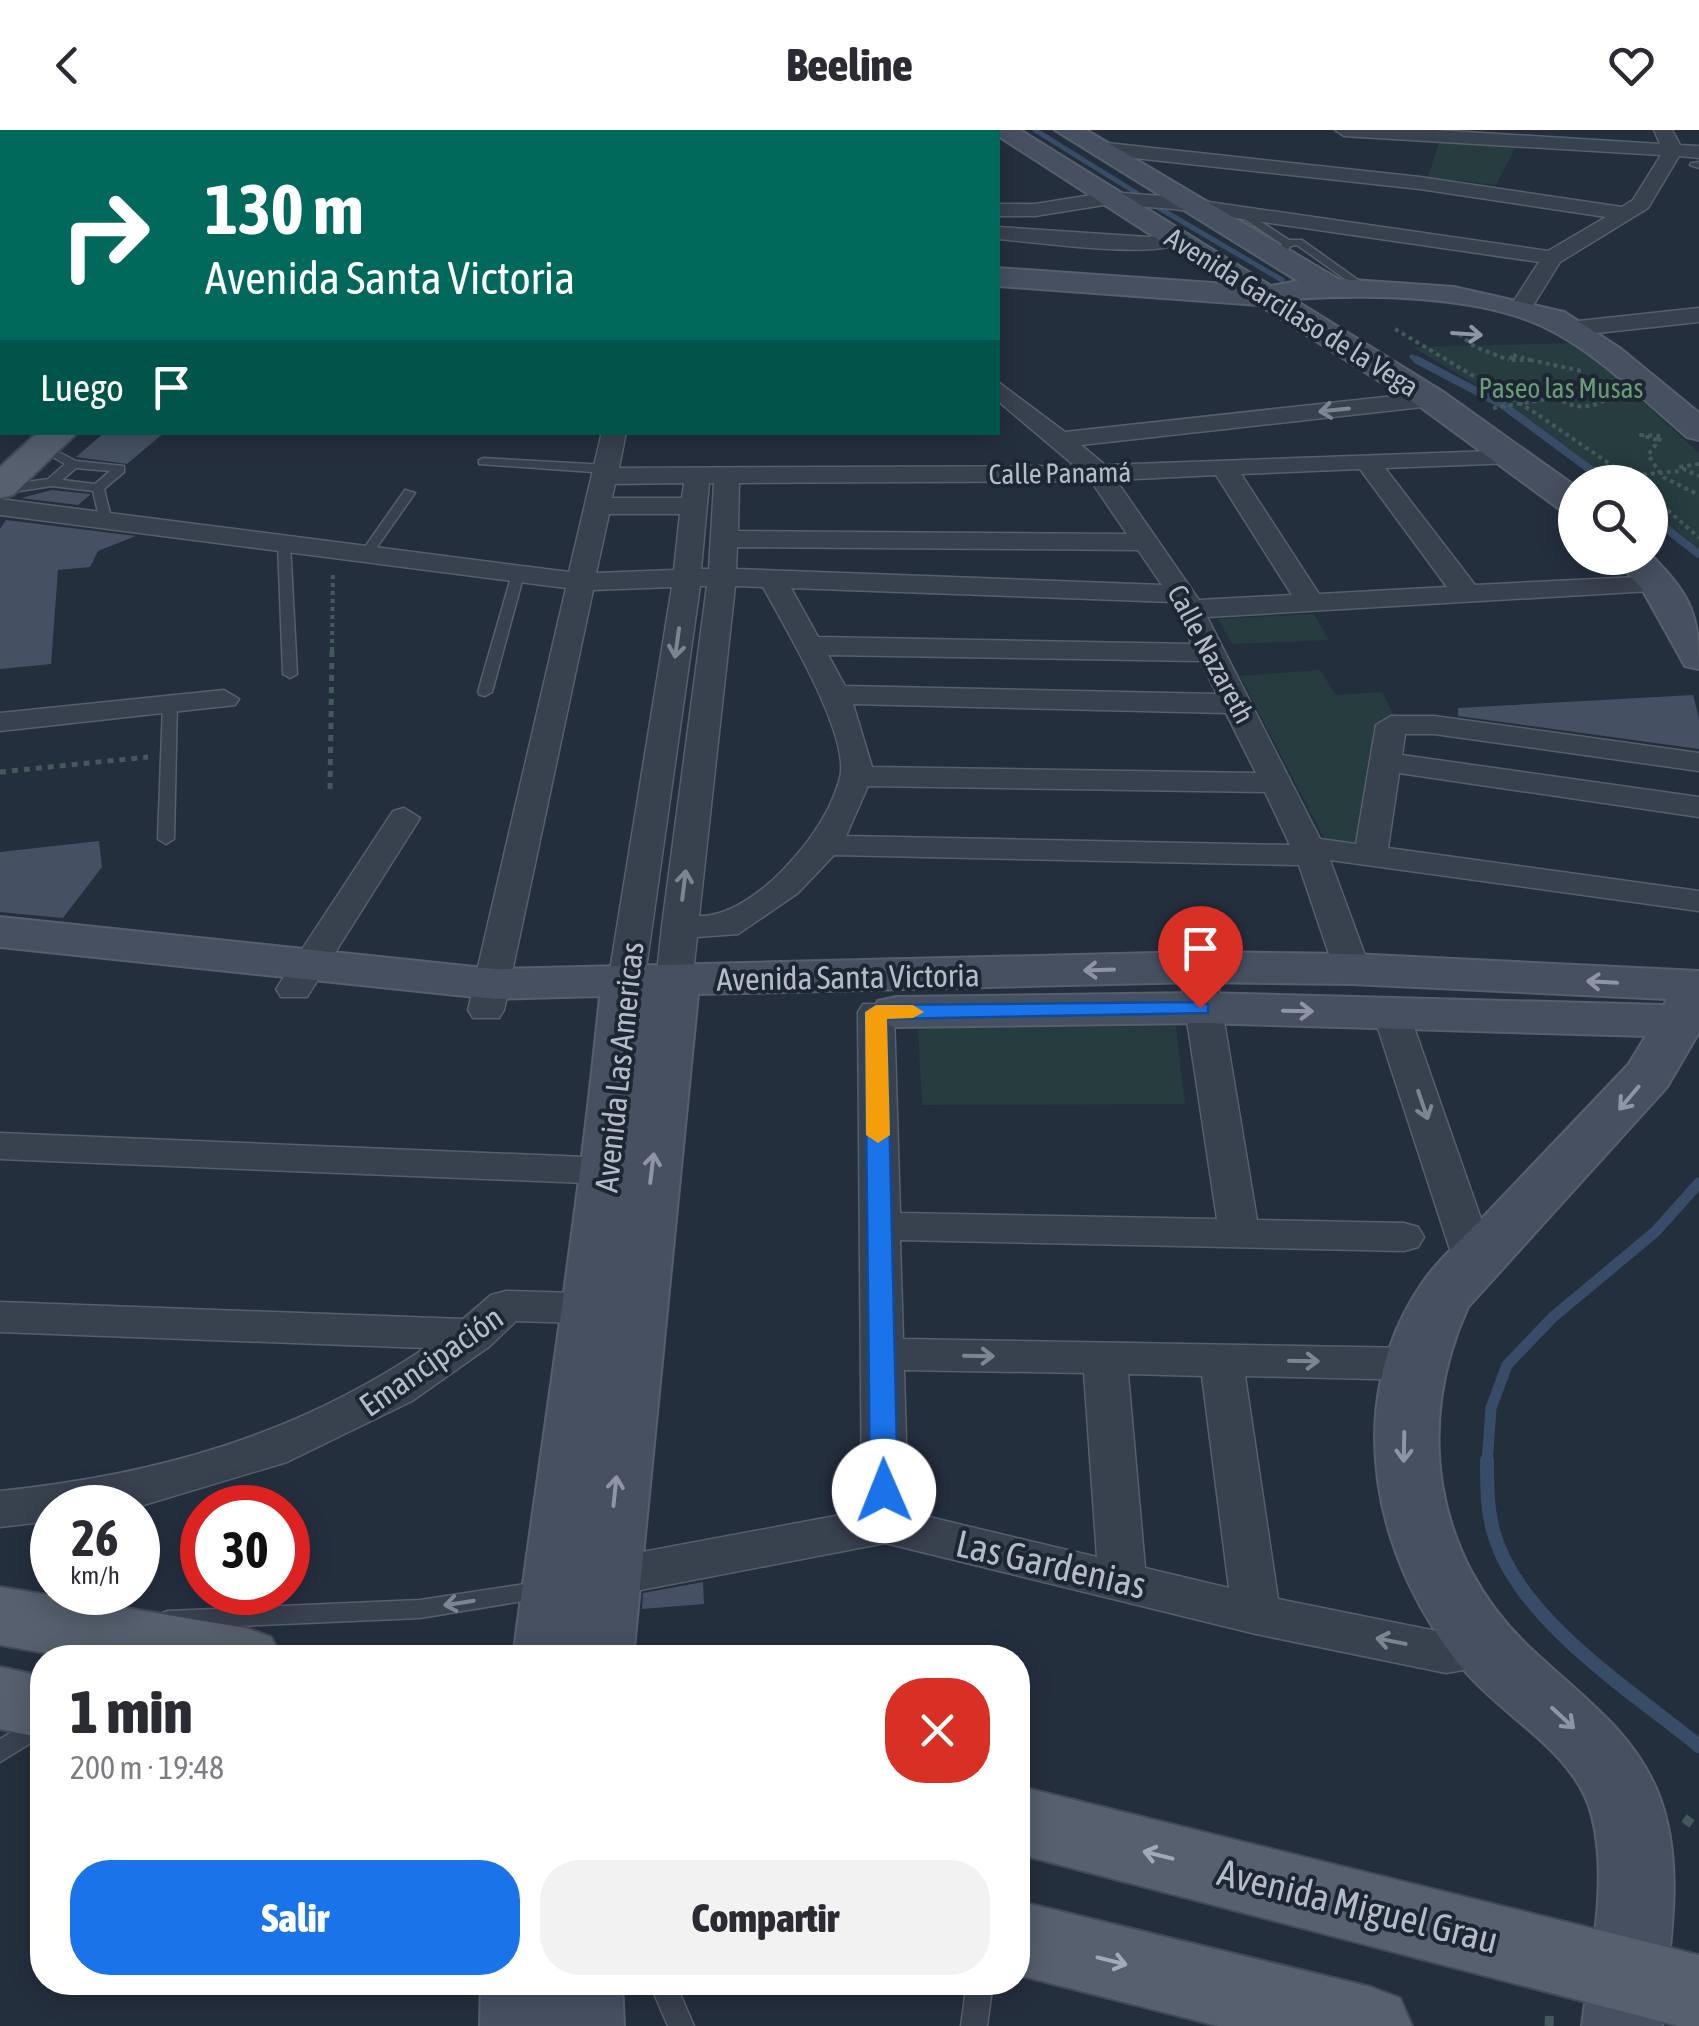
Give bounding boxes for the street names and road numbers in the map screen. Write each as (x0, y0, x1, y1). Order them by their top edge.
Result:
street label: Avenida Garcilaso de la Vega (1160, 221, 1424, 403)
street label: Calle Panamá (988, 456, 1132, 490)
street label: Calle Nazareth (1161, 579, 1261, 729)
street label: Avenida Las Americas (587, 940, 651, 1194)
street label: Avenida Santa Victoria (716, 956, 980, 998)
street label: Emancipación (352, 1298, 510, 1424)
street label: Las Gardenias (952, 1521, 1150, 1607)
street label: Avenida Miguel Grau (1213, 1850, 1503, 1962)

